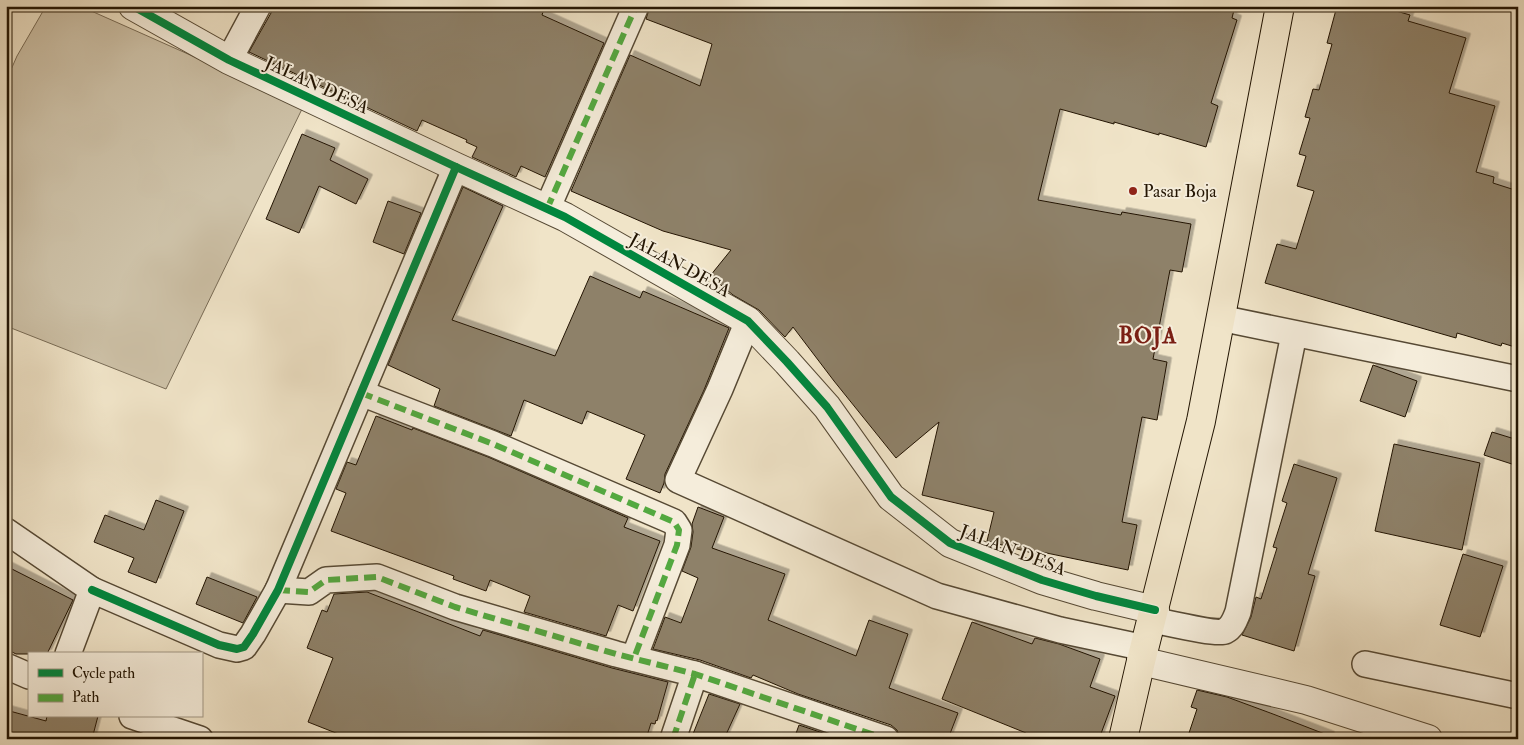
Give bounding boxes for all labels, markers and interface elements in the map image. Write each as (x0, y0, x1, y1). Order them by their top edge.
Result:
street label: JALAN DESA (260, 51, 373, 120)
place label: Pasar Boja (1143, 180, 1217, 203)
marker: Pasar Boja (1127, 185, 1139, 197)
street label: JALAN DESA (624, 228, 735, 303)
district label: BOJA (1119, 322, 1177, 351)
street label: JALAN DESA (955, 519, 1070, 582)
legend (28, 652, 202, 718)
text: Cycle path (72, 664, 135, 684)
text: Path (72, 688, 99, 707)

